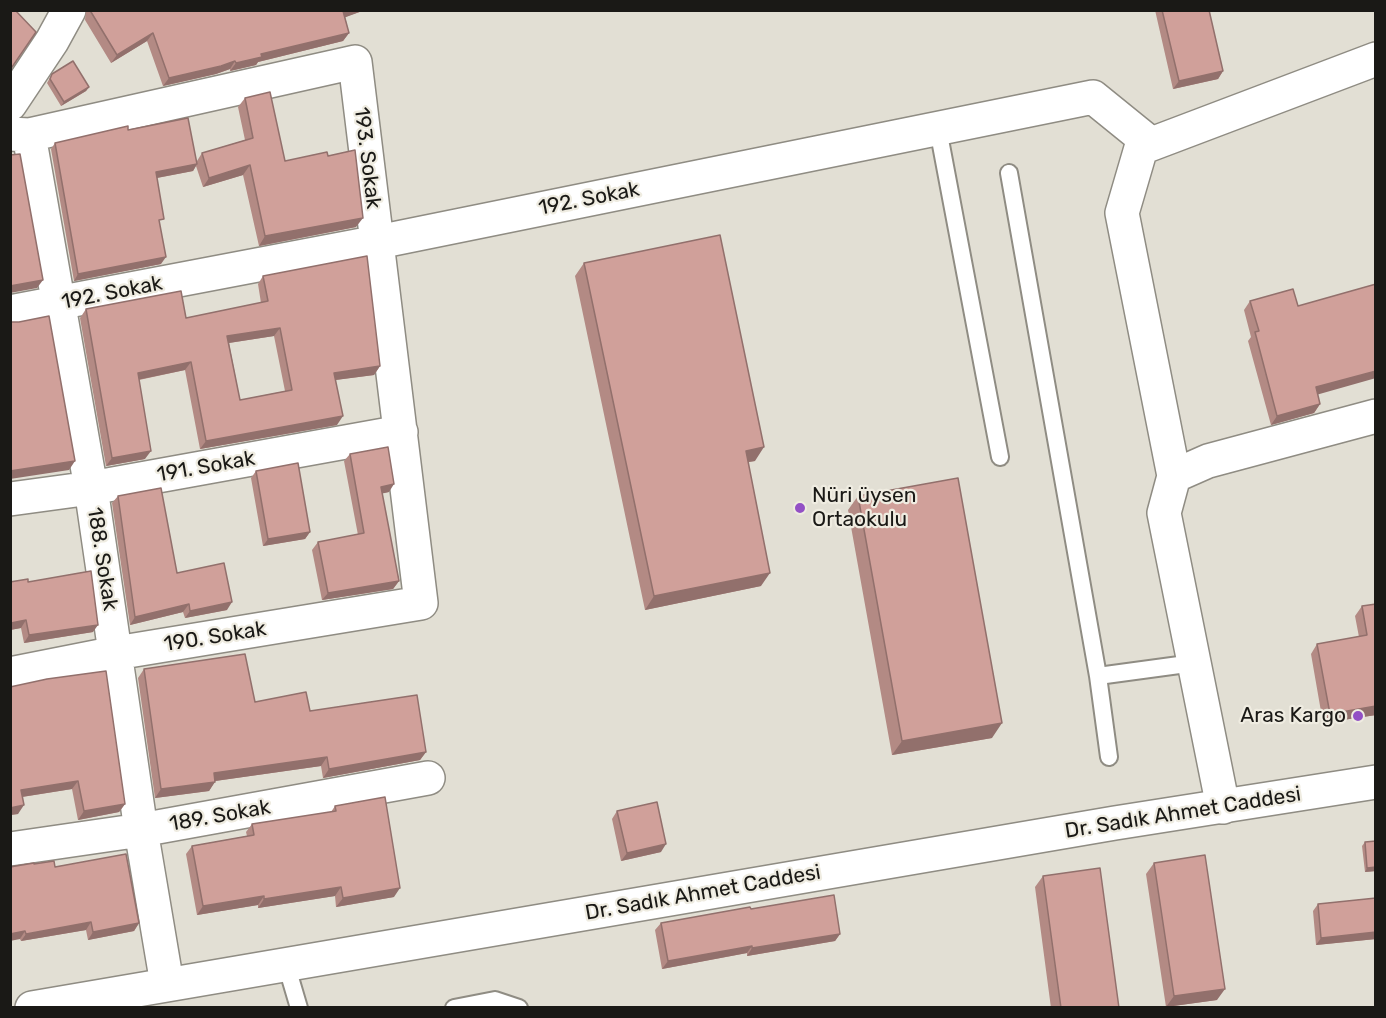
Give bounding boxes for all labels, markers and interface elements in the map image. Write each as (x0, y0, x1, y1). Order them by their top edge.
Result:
street label: 193. Sokak (348, 106, 386, 210)
street label: 192. Sokak (536, 177, 642, 221)
street label: 192. Sokak (59, 271, 165, 315)
street label: 191. Sokak (155, 446, 257, 488)
place label: Nüri üysen Ortaokulu (812, 483, 917, 533)
marker: Nüri üysen Ortaokulu (793, 501, 807, 515)
street label: 188. Sokak (81, 506, 123, 612)
street label: 190. Sokak (162, 616, 268, 658)
place label: Aras Kargo (1240, 703, 1346, 729)
marker: Aras Kargo (1351, 709, 1365, 723)
street label: Dr. Sadık Ahmet Caddesi (1063, 782, 1303, 844)
street label: 189. Sokak (168, 795, 272, 837)
street label: Dr. Sadık Ahmet Caddesi (583, 860, 823, 926)

